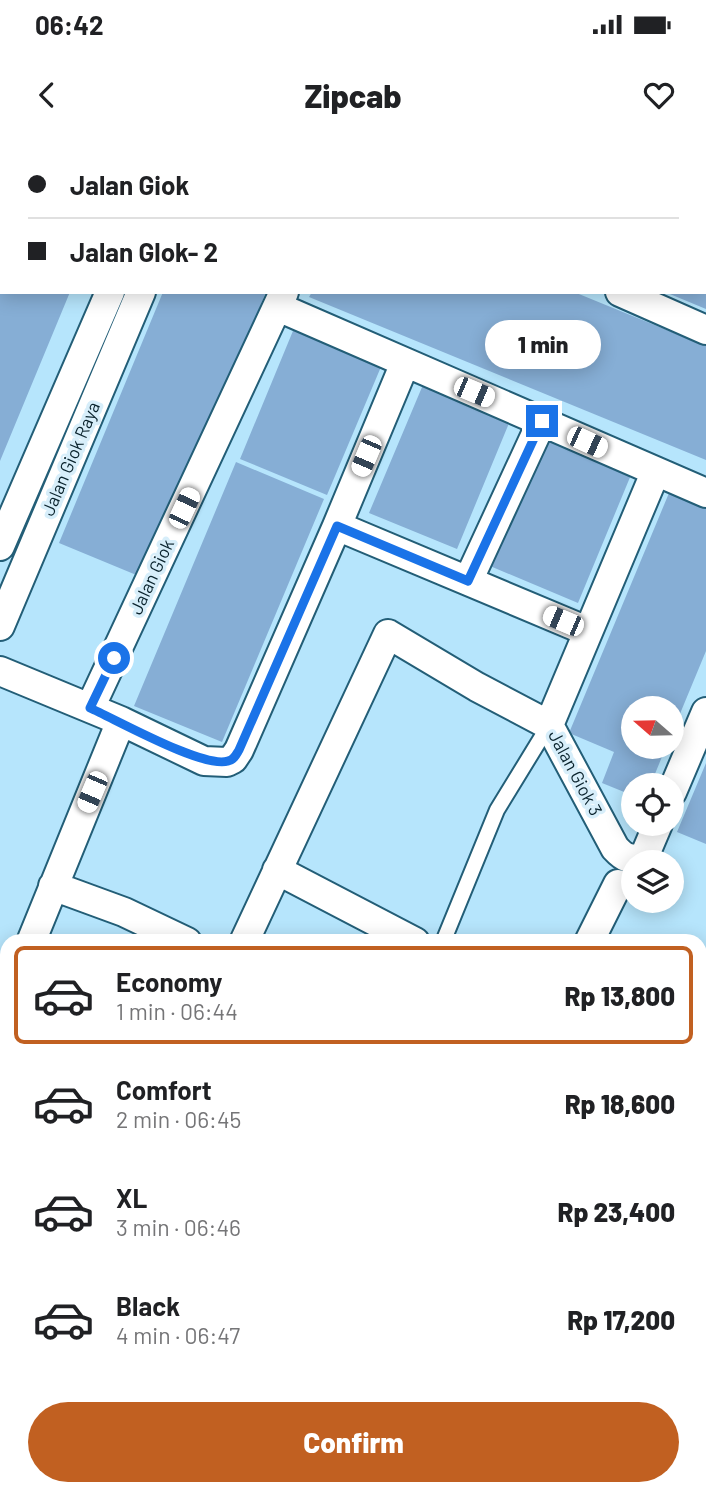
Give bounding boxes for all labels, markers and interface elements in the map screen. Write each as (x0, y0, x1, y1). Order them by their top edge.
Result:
text: 06:42 (35, 9, 104, 40)
icon: back (28, 76, 66, 114)
text: Zipcab (304, 76, 402, 114)
icon: heart (640, 76, 678, 114)
text: Jalan Giok (70, 169, 189, 200)
text: Jalan Glok- 2 (70, 236, 218, 267)
callout: 1 min (484, 320, 600, 369)
text: 1 min (518, 330, 568, 358)
car (451, 374, 498, 410)
street label: Jalan Giok Raya (36, 398, 104, 519)
route end (526, 405, 558, 437)
car (564, 424, 611, 460)
car (349, 433, 384, 479)
car (166, 485, 203, 531)
street label: Jalan Giok (124, 535, 178, 618)
car (540, 603, 587, 639)
route start (98, 642, 130, 674)
north arrow (621, 696, 684, 760)
map controls (621, 696, 684, 913)
street label: Jalan Giok 3 (544, 726, 608, 819)
car (75, 769, 110, 815)
button: locate (621, 773, 684, 836)
button: layers (621, 850, 684, 913)
icon: car (32, 964, 95, 1027)
text: Economy (116, 966, 222, 997)
text: Rp 13,800 (565, 980, 675, 1011)
text: 1 min · 06:44 (116, 997, 238, 1025)
icon: car (32, 1072, 95, 1135)
text: Comfort (116, 1074, 212, 1105)
text: Rp 18,600 (565, 1088, 675, 1119)
text: 2 min · 06:45 (116, 1105, 241, 1133)
icon: car (32, 1180, 95, 1243)
text: XL (116, 1182, 147, 1213)
text: Rp 23,400 (558, 1196, 675, 1227)
text: 3 min · 06:46 (116, 1213, 241, 1241)
icon: car (32, 1288, 95, 1351)
text: Black (116, 1290, 180, 1321)
text: Rp 17,200 (567, 1304, 675, 1335)
text: 4 min · 06:47 (116, 1321, 240, 1349)
button: Confirm (28, 1402, 679, 1482)

